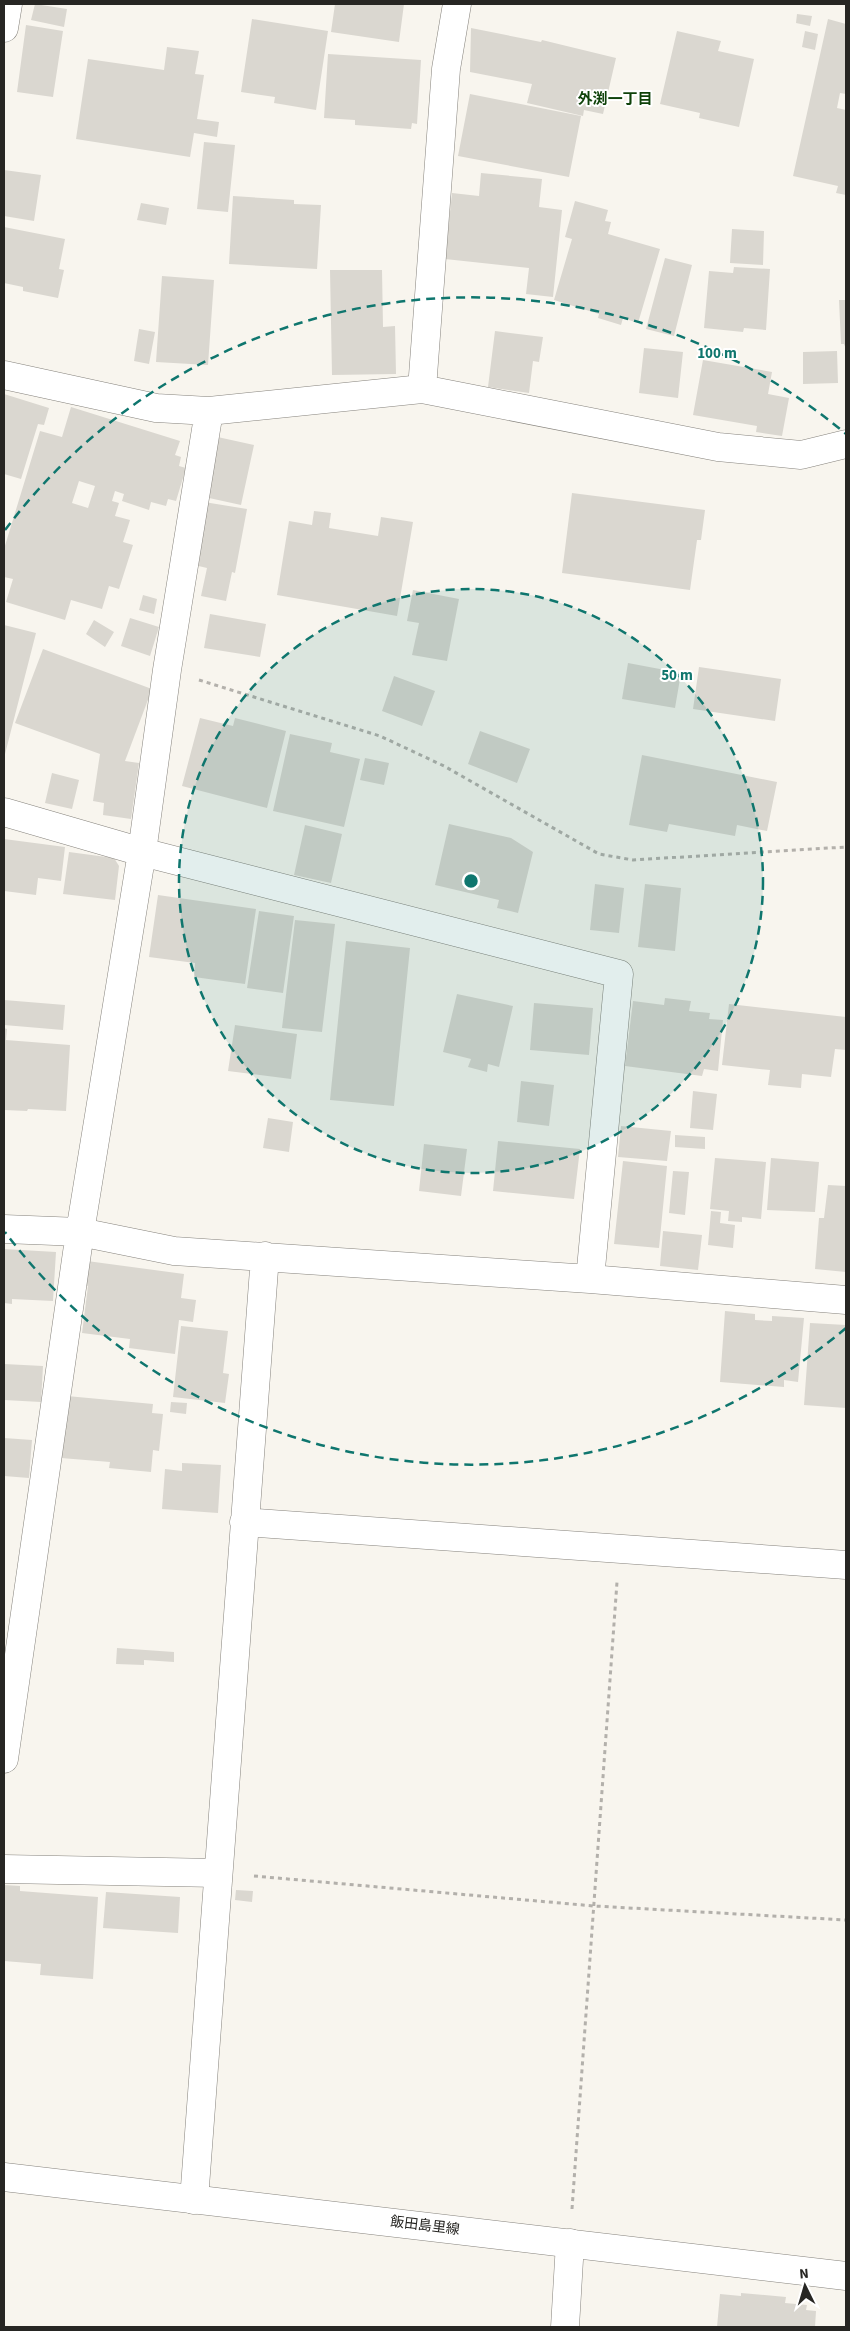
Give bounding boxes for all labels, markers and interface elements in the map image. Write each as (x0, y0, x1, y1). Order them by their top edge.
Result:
district label: 外渕一丁目 (577, 89, 653, 110)
text: 100 m (697, 343, 737, 364)
text: 50 m (661, 665, 693, 686)
centre of rings (462, 872, 480, 890)
street label: 飯田島里線 (389, 2212, 461, 2240)
north arrow (780, 2261, 830, 2311)
text: N (798, 2264, 809, 2284)

